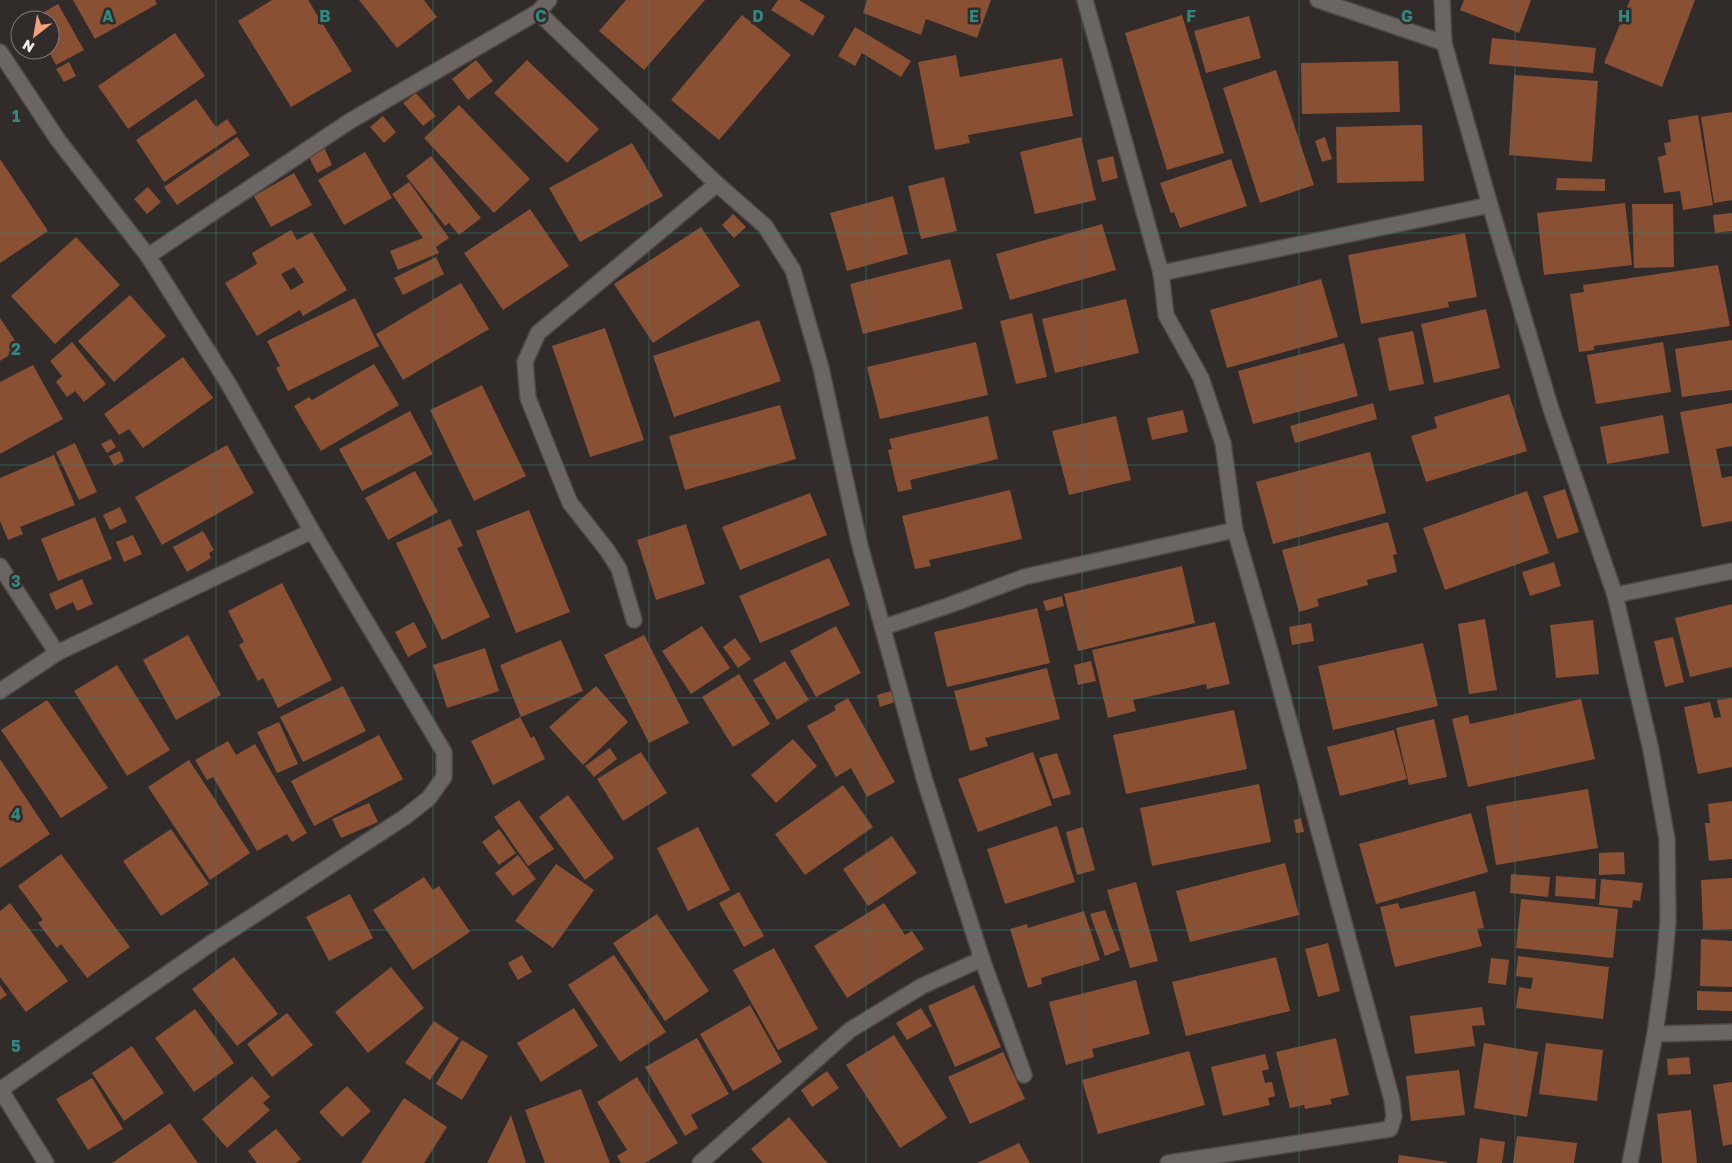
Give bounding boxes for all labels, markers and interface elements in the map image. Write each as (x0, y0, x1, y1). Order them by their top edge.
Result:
text: A (102, 6, 114, 26)
text: B (319, 6, 331, 26)
text: C (535, 6, 547, 26)
text: D (752, 6, 764, 26)
text: E (969, 6, 979, 26)
text: F (1186, 6, 1196, 26)
text: G (1401, 6, 1413, 26)
text: H (1618, 6, 1630, 26)
north arrow (10, 10, 60, 60)
text: N (19, 37, 37, 57)
text: 1 (12, 106, 20, 126)
text: 2 (11, 339, 21, 359)
text: 3 (11, 571, 21, 591)
text: 4 (11, 804, 21, 824)
text: 5 (11, 1036, 21, 1056)

